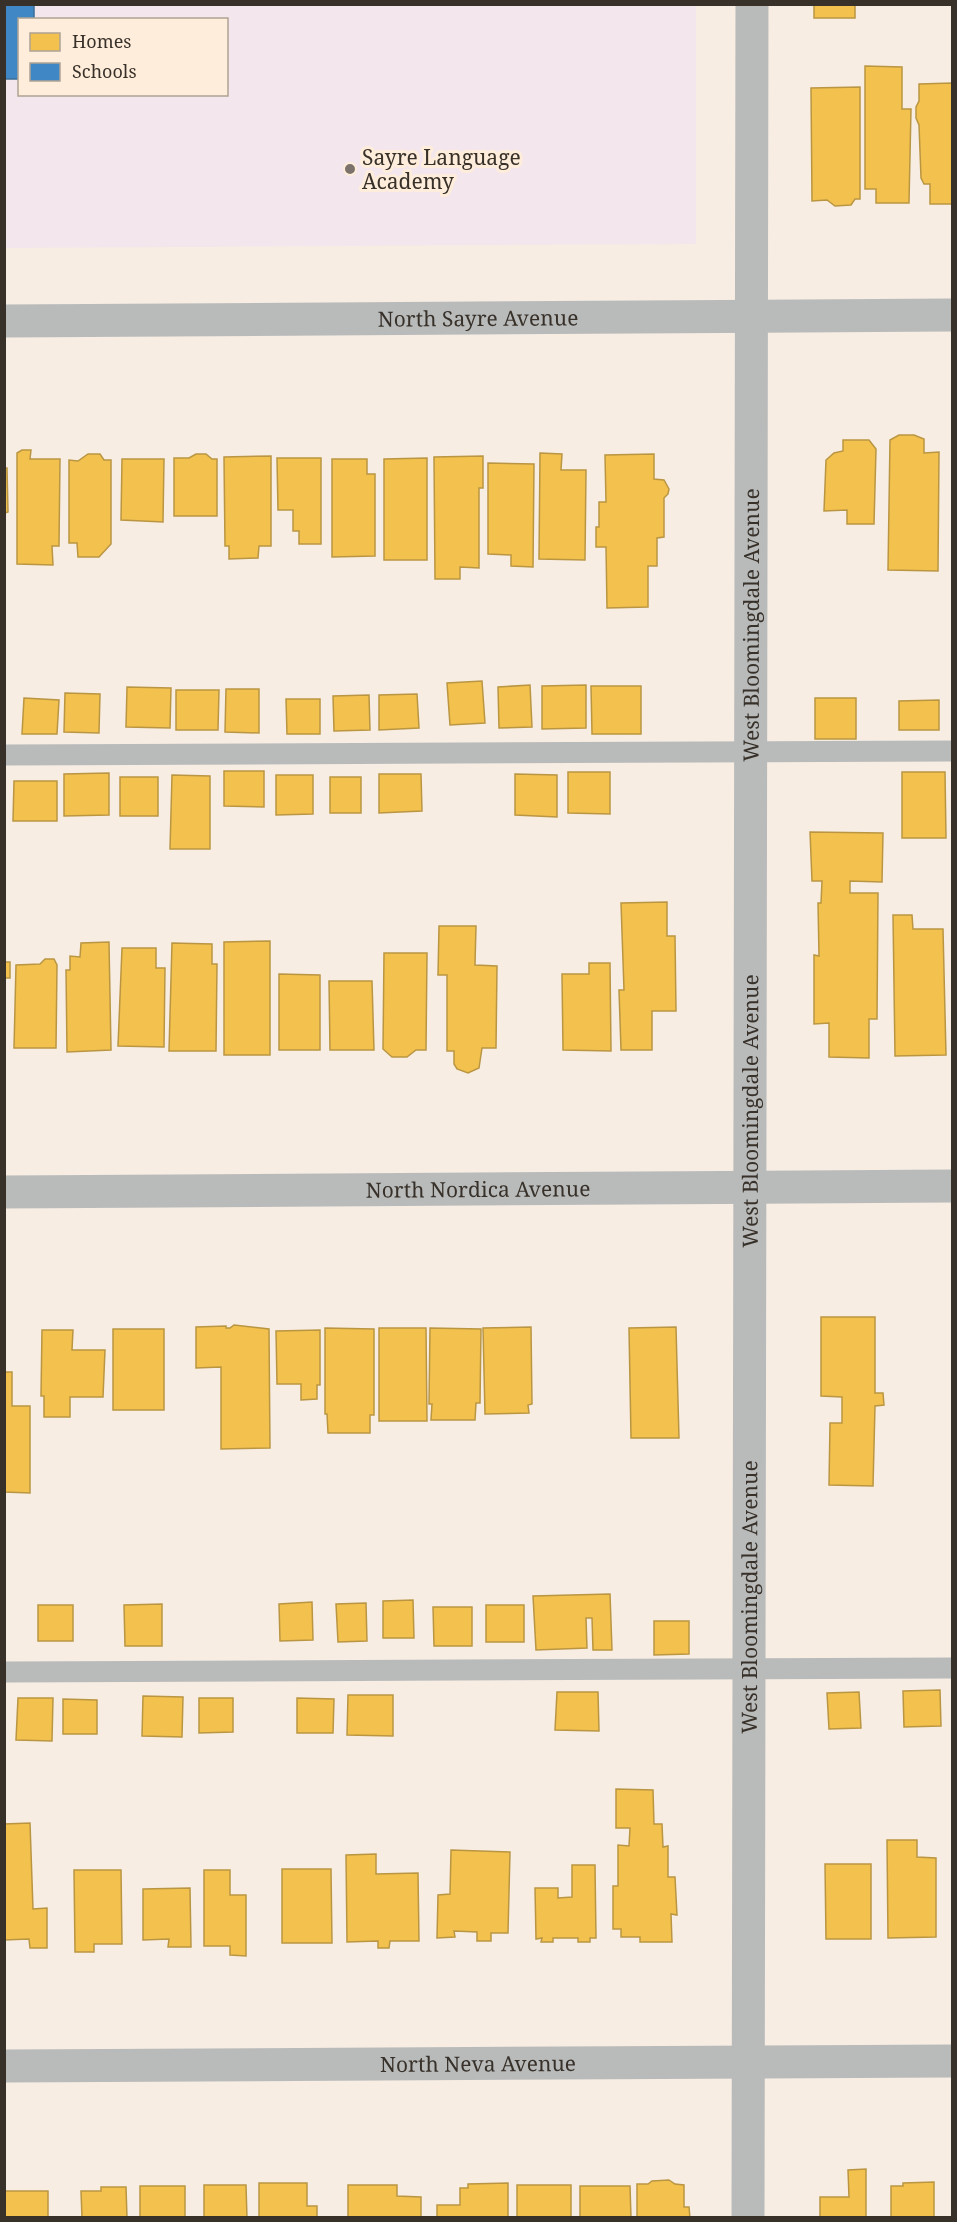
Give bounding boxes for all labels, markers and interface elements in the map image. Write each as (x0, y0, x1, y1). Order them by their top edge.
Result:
legend (18, 18, 228, 96)
text: Homes (72, 29, 131, 53)
text: Schools (72, 59, 137, 83)
place label: Sayre Language Academy (362, 143, 521, 195)
marker: Sayre Language Academy (343, 162, 357, 176)
street label: North Sayre Avenue (378, 303, 578, 333)
street label: West Bloomingdale Avenue (737, 488, 765, 762)
street label: West Bloomingdale Avenue (736, 974, 764, 1248)
street label: North Nordica Avenue (366, 1174, 590, 1204)
street label: West Bloomingdale Avenue (735, 1460, 763, 1734)
street label: North Neva Avenue (380, 2049, 576, 2078)

